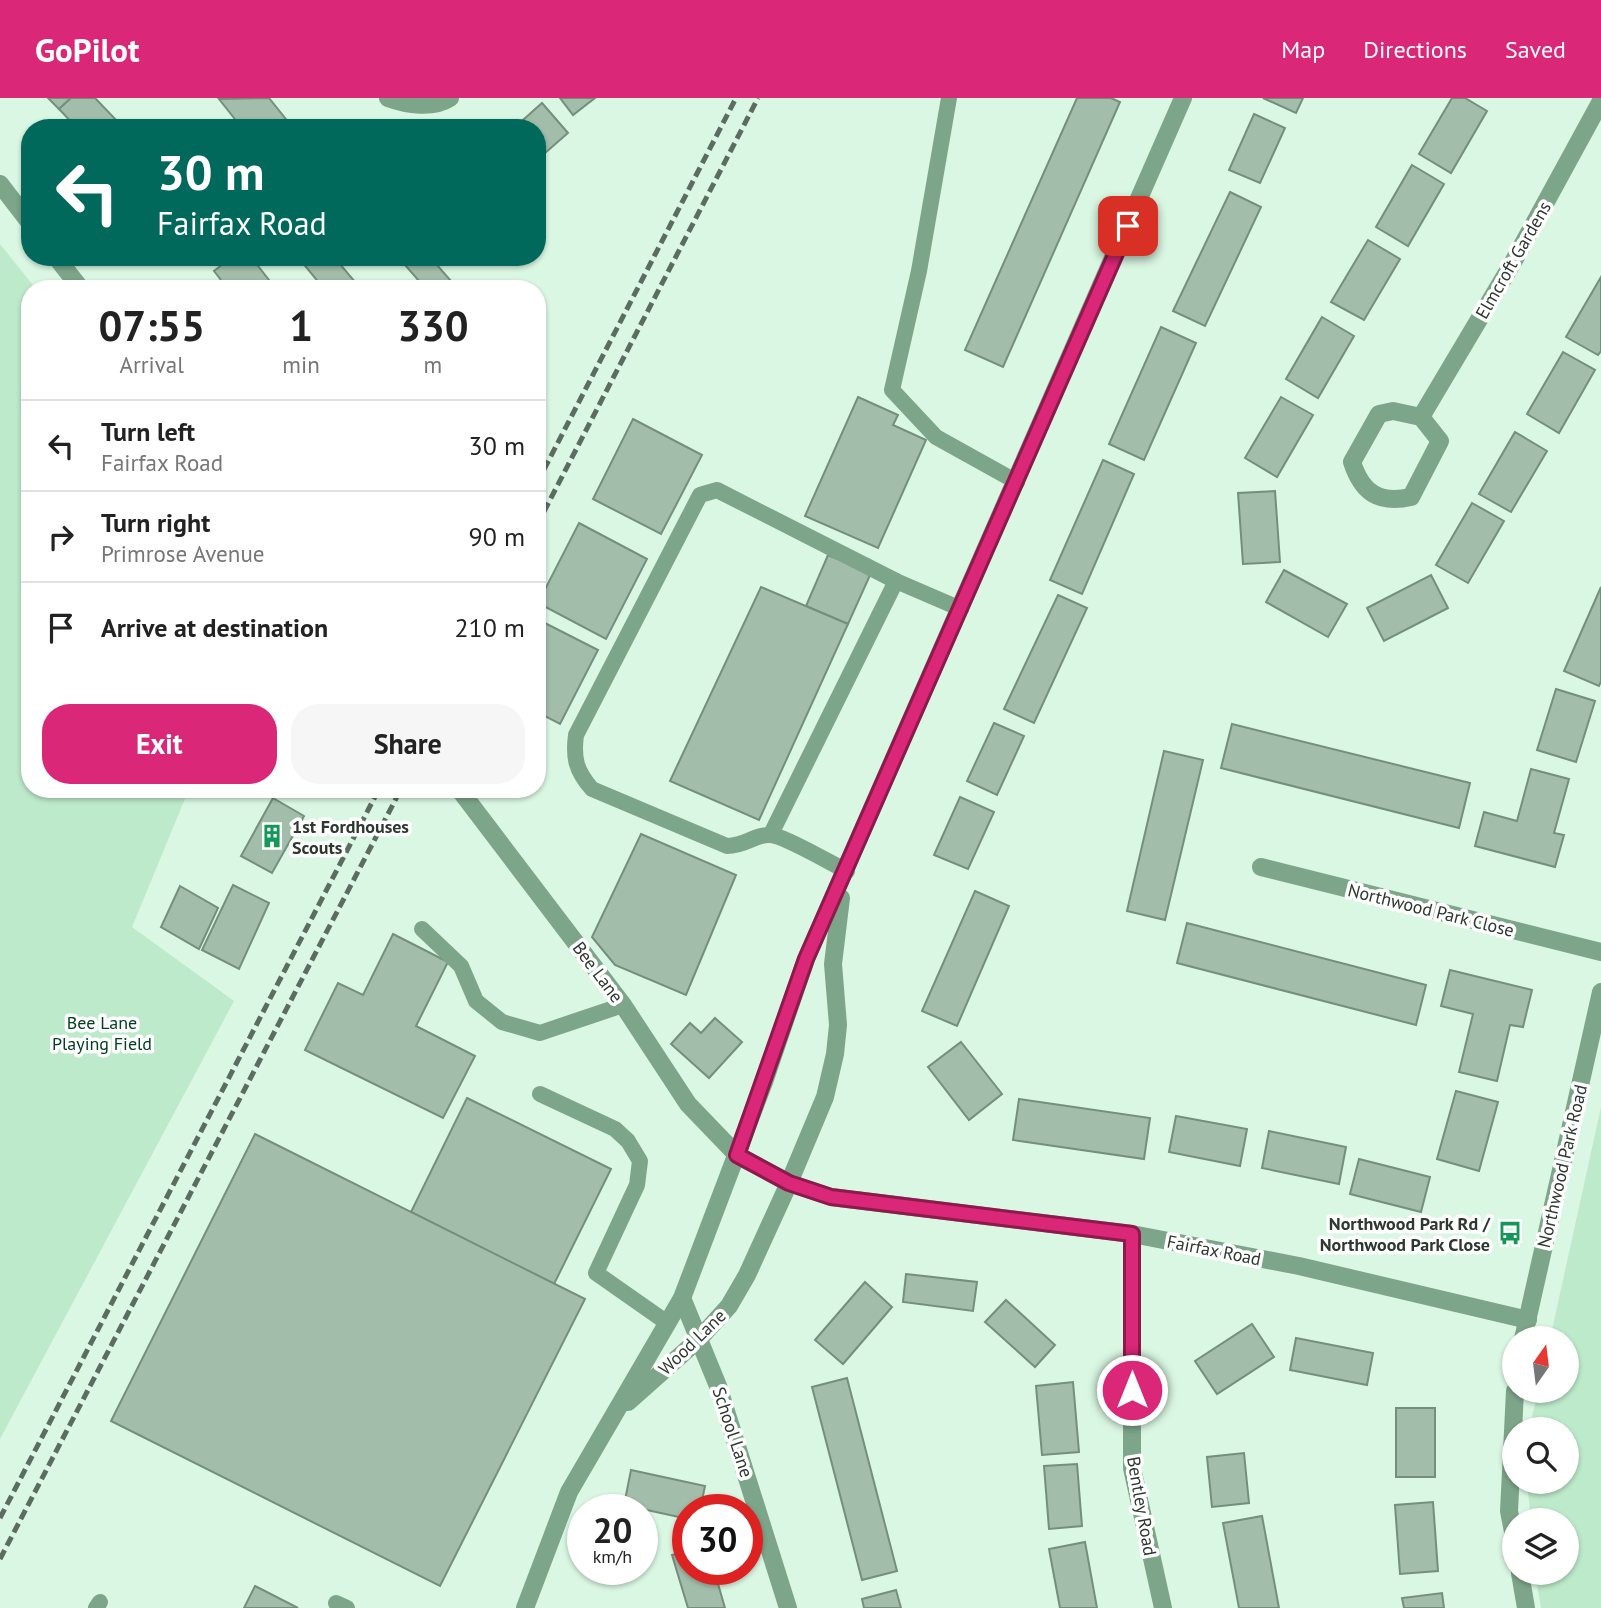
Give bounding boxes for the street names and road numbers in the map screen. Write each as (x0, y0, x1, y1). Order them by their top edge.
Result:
street label: Elmcroft Gardens (1470, 197, 1556, 323)
street label: Northwood Park Close (1346, 878, 1516, 942)
street label: Bee Lane (568, 937, 628, 1007)
street label: Northwood Park Road (1532, 1082, 1592, 1250)
street label: Fairfax Road (1165, 1230, 1263, 1270)
street label: Wood Lane (654, 1304, 730, 1380)
street label: School Lane (708, 1384, 758, 1480)
street label: Bentley Road (1122, 1455, 1162, 1557)

